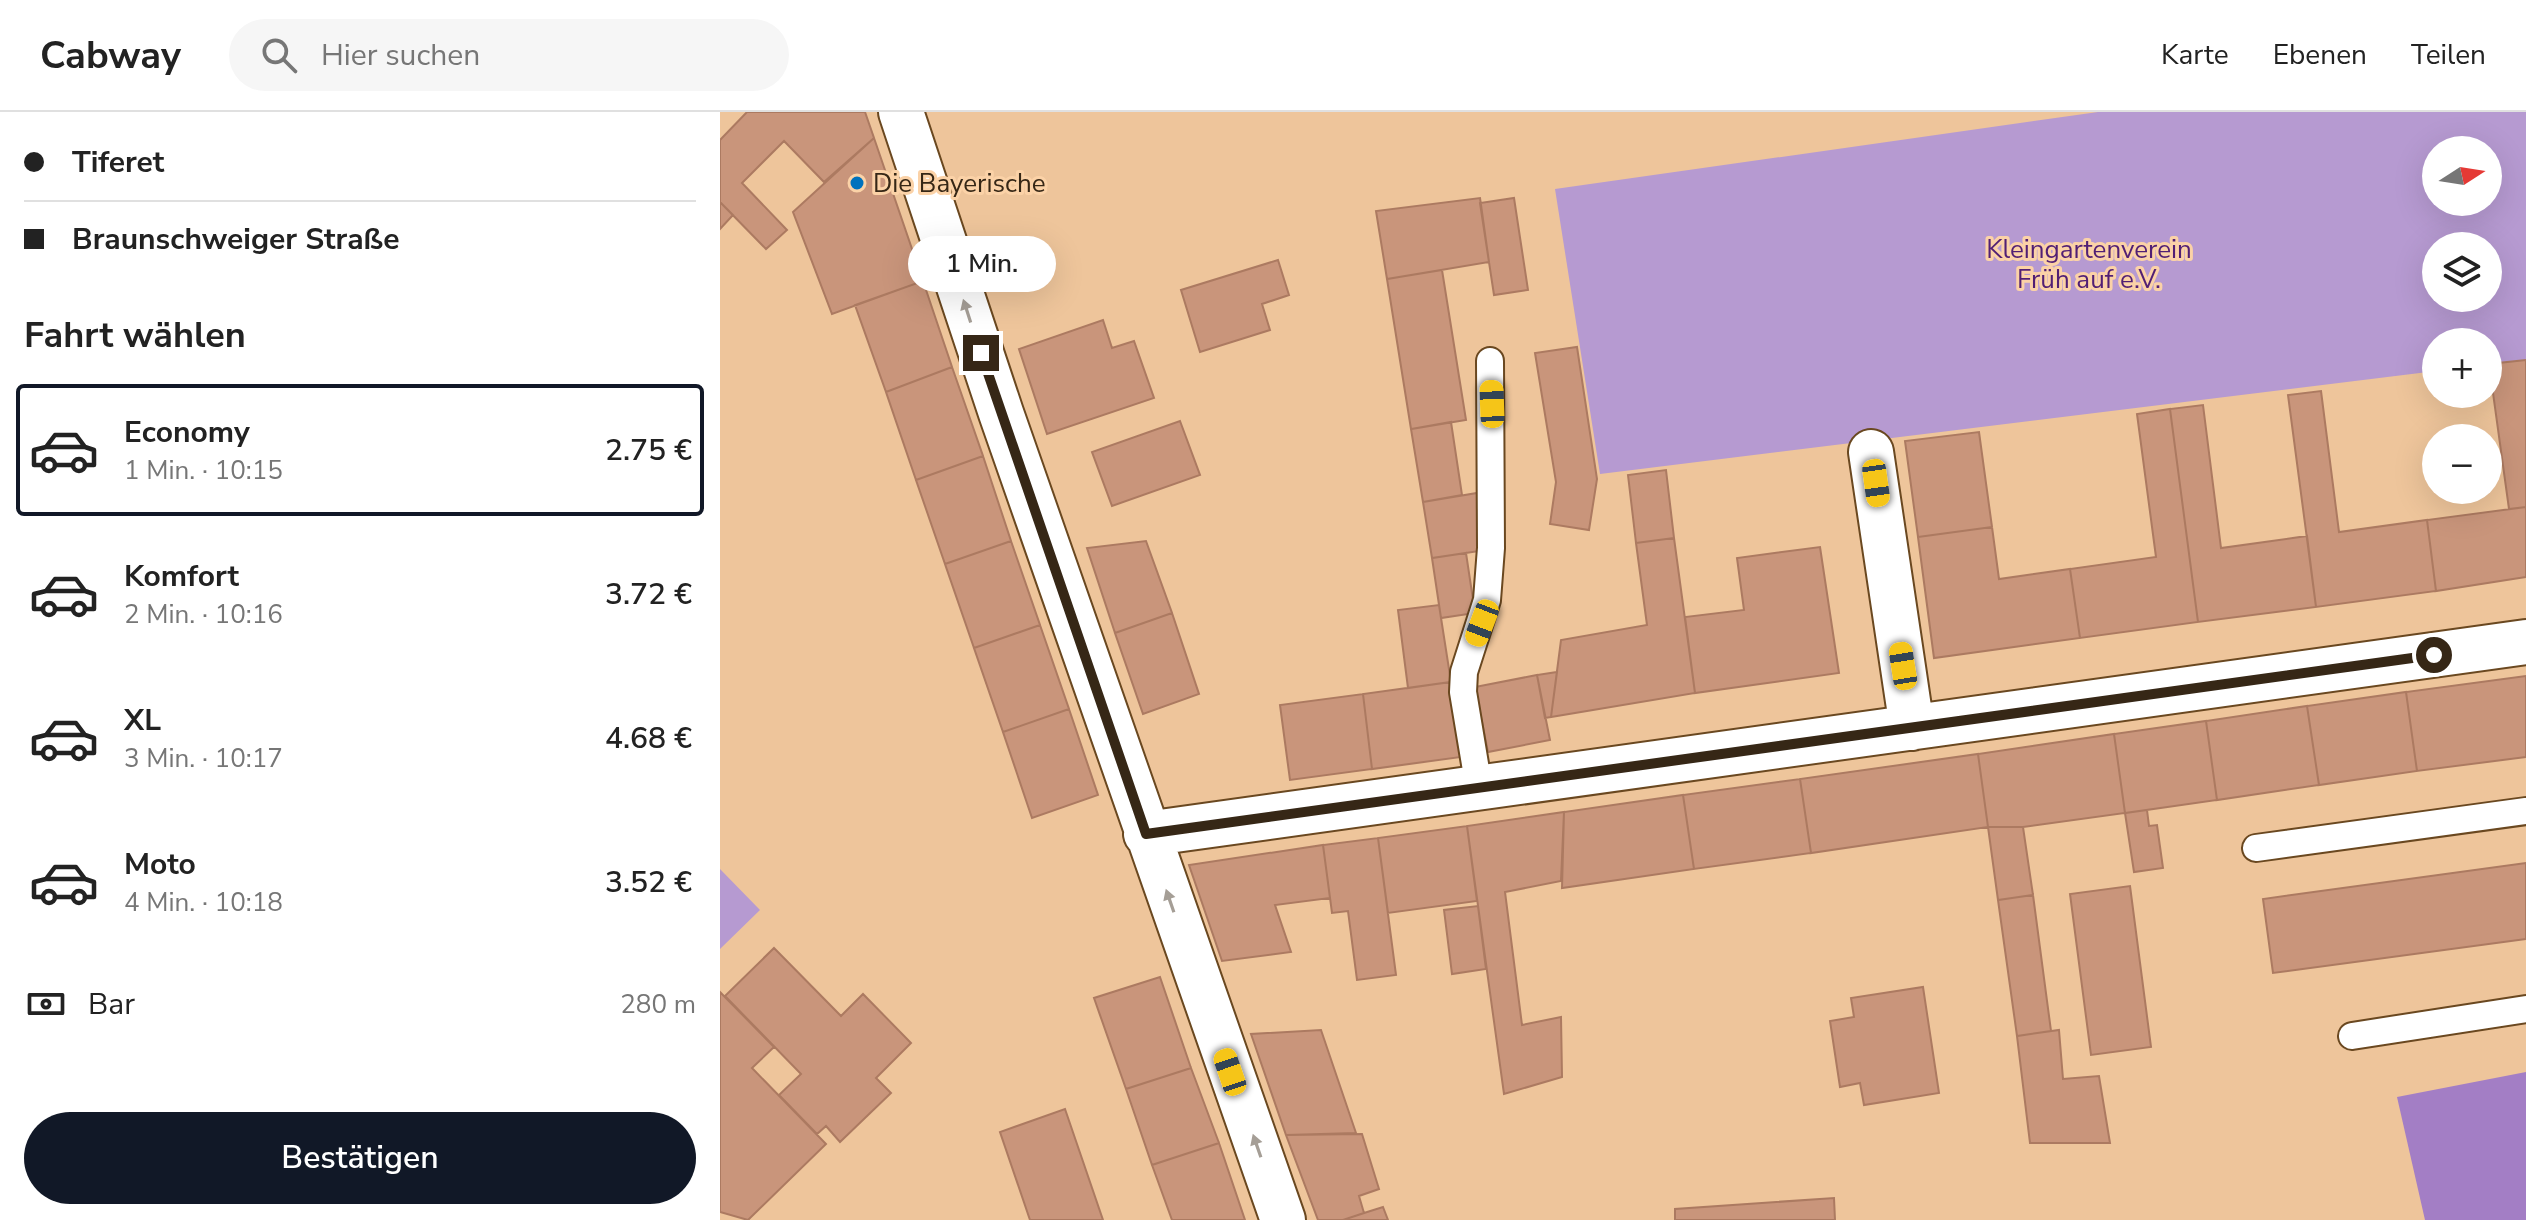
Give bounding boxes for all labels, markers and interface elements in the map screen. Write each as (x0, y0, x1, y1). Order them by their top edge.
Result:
search box (229, 19, 789, 91)
text: Cabway (40, 30, 181, 81)
icon: search (257, 33, 301, 77)
text: Hier suchen (321, 35, 480, 76)
text: Karte (2161, 36, 2229, 74)
text: Ebenen (2273, 36, 2367, 74)
text: Teilen (2411, 36, 2486, 74)
north arrow (2422, 136, 2502, 216)
map controls (2422, 136, 2502, 504)
text: Tiferet (72, 142, 164, 183)
place label: Die Bayerische (873, 166, 1046, 201)
marker: Die Bayerische (848, 174, 866, 192)
text: Braunschweiger Straße (72, 219, 399, 260)
park label: Kleingartenverein Früh auf e.V. (1986, 232, 2192, 297)
button: layers (2422, 232, 2502, 312)
callout: 1 Min. (907, 237, 1055, 293)
text: 1 Min. (946, 246, 1018, 281)
one-way arrow (960, 299, 973, 323)
text: Fahrt wählen (24, 311, 246, 360)
button: + (2422, 328, 2502, 408)
route end (963, 335, 999, 371)
car (1479, 380, 1505, 428)
text: Economy (124, 412, 250, 453)
icon: car (28, 414, 100, 486)
button: − (2422, 424, 2502, 504)
text: 2.75 € (605, 430, 692, 471)
text: 1 Min. · 10:15 (124, 453, 283, 488)
car (1861, 458, 1891, 508)
text: Komfort (124, 556, 239, 597)
icon: car (28, 558, 100, 630)
text: 3.72 € (605, 574, 692, 615)
car (1462, 596, 1502, 650)
text: 2 Min. · 10:16 (124, 597, 283, 632)
route start (2416, 637, 2452, 673)
car (1887, 640, 1919, 692)
text: XL (124, 700, 161, 741)
icon: car (28, 702, 100, 774)
text: 4.68 € (605, 718, 692, 759)
text: 3 Min. · 10:17 (124, 741, 283, 776)
text: Moto (124, 844, 196, 885)
icon: car (28, 846, 100, 918)
text: 3.52 € (605, 862, 692, 903)
text: 4 Min. · 10:18 (124, 885, 283, 920)
one-way arrow (1163, 889, 1176, 913)
icon: cash (24, 982, 68, 1026)
text: Bar (88, 984, 135, 1025)
text: 280 m (620, 987, 696, 1022)
car (1211, 1045, 1249, 1099)
button: Bestätigen (24, 1112, 696, 1204)
one-way arrow (1250, 1134, 1262, 1158)

